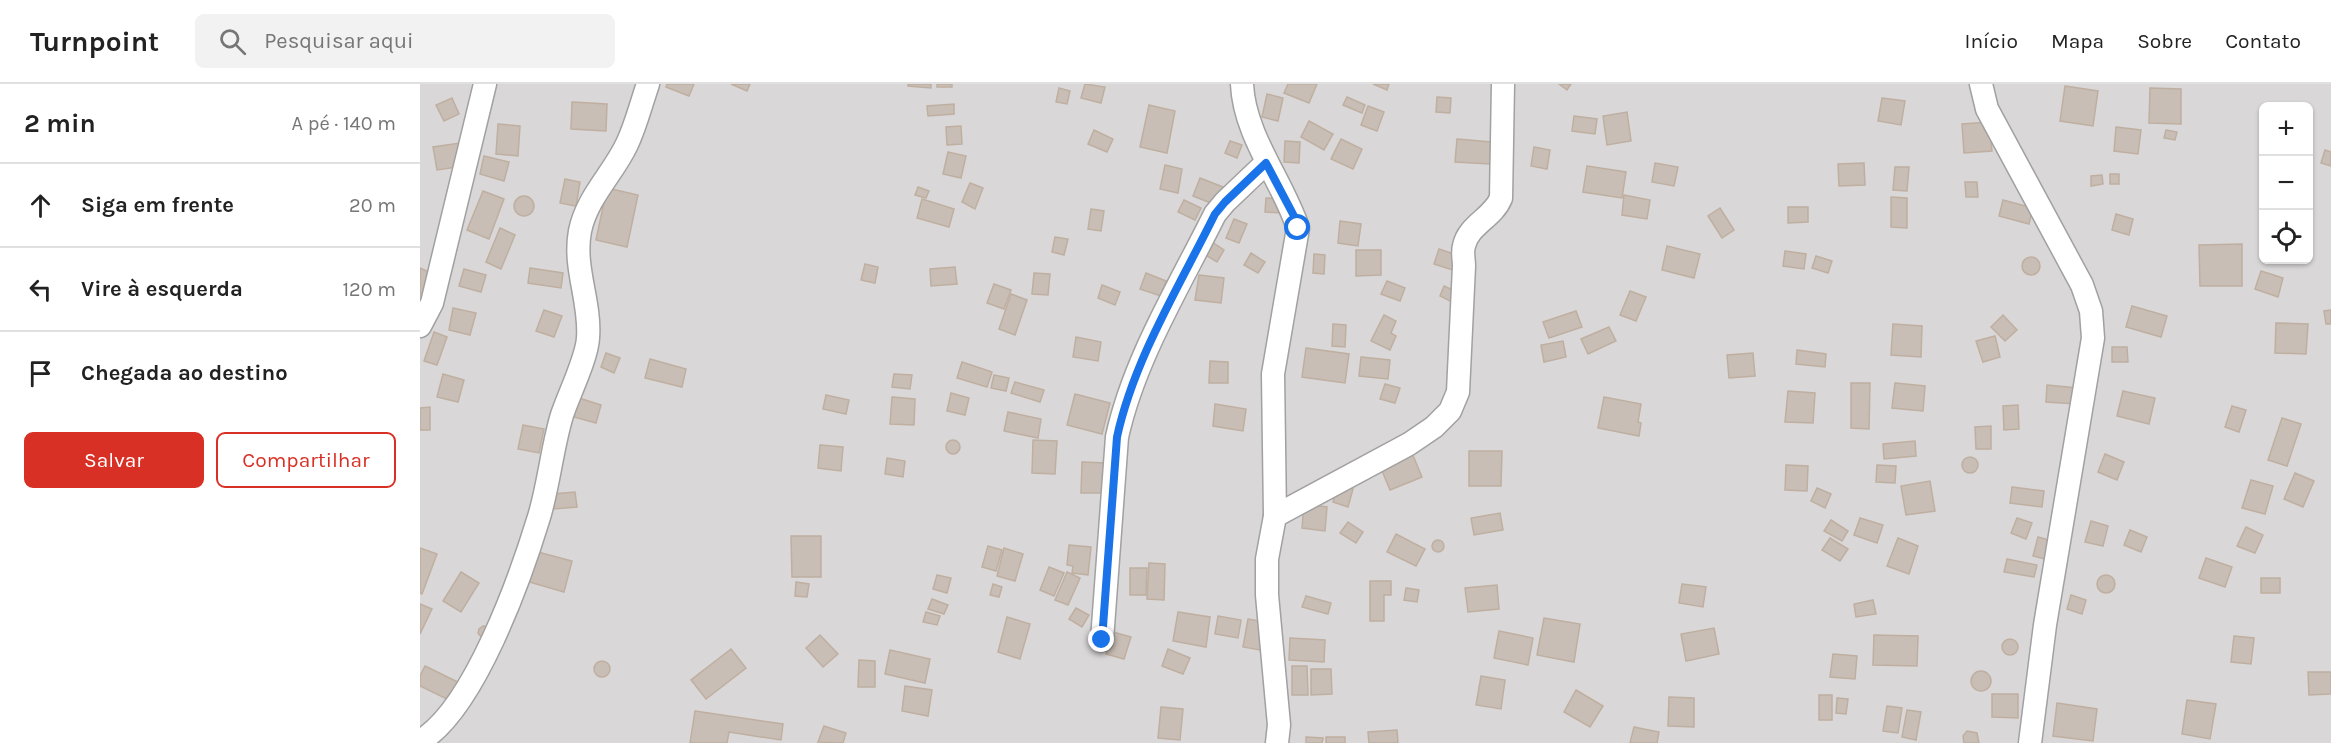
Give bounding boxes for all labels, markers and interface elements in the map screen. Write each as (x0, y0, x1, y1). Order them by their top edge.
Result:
search box (195, 14, 615, 68)
text: Turnpoint (30, 25, 159, 58)
icon: search (216, 25, 249, 58)
text: Pesquisar aqui (264, 28, 414, 54)
text: Início (1965, 29, 2018, 53)
text: Mapa (2051, 29, 2104, 53)
text: Sobre (2137, 29, 2192, 53)
text: Contato (2225, 29, 2301, 53)
map controls (2259, 102, 2313, 264)
button: + (2259, 102, 2313, 156)
text: 2 min (24, 108, 96, 139)
text: A pé · 140 m (292, 112, 396, 135)
button: − (2259, 156, 2313, 210)
icon: ahead (24, 189, 57, 222)
text: Siga em frente (81, 192, 234, 218)
text: 20 m (349, 194, 396, 217)
button: locate (2259, 210, 2313, 264)
route start (1284, 214, 1310, 240)
icon: left (24, 273, 57, 306)
text: Vire à esquerda (81, 276, 243, 302)
text: 120 m (342, 278, 396, 301)
icon: arrive (24, 357, 57, 390)
text: Chegada ao destino (81, 360, 288, 386)
button: Salvar (24, 432, 204, 488)
button: Compartilhar (216, 432, 396, 488)
route end (1088, 626, 1114, 652)

